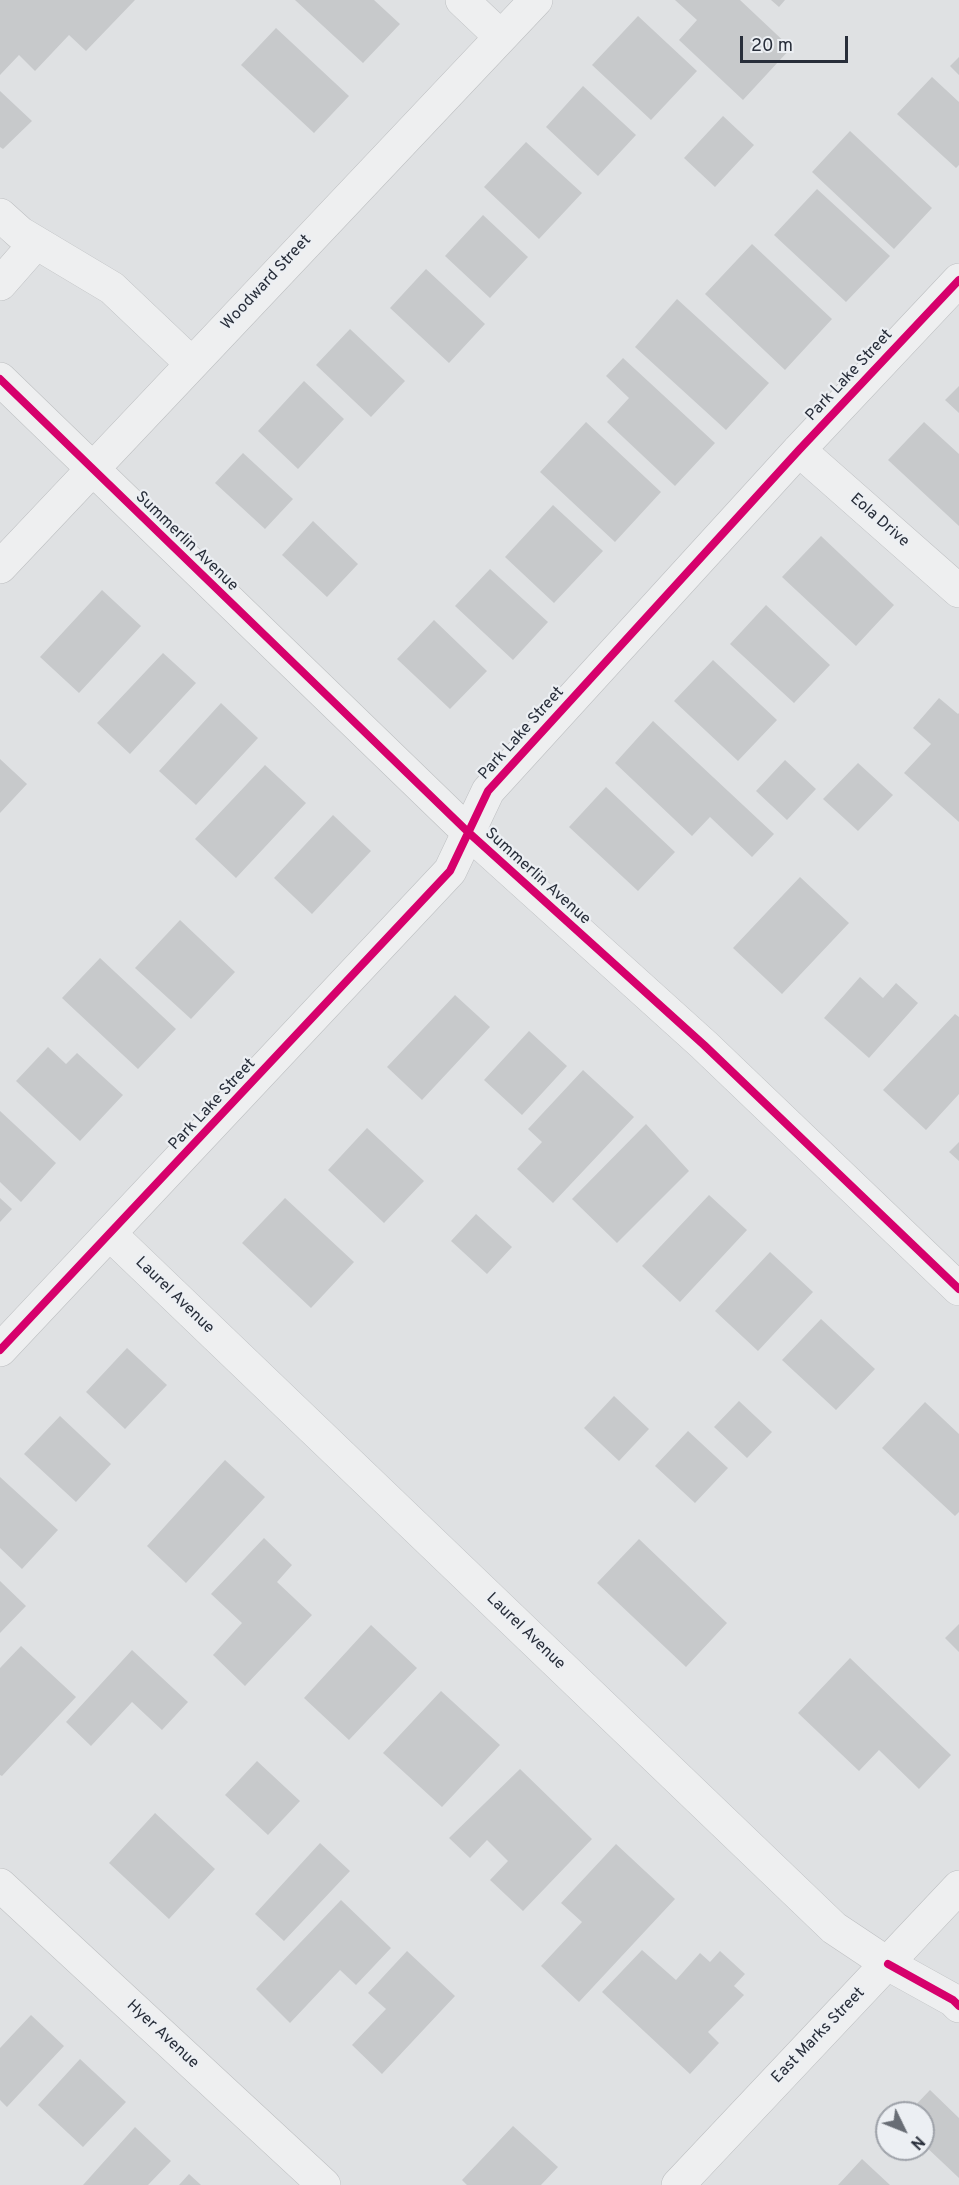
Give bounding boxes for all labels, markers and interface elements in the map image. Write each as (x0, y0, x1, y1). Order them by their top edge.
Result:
scale bar (743, 24, 851, 62)
text: 20 m (751, 35, 793, 58)
street label: Woodward Street (218, 231, 316, 335)
street label: Park Lake Street (803, 326, 897, 426)
street label: Summerlin Avenue (131, 488, 241, 596)
street label: Eola Drive (845, 490, 913, 552)
street label: Park Lake Street (475, 684, 569, 784)
street label: Summerlin Avenue (480, 824, 594, 930)
street label: Park Lake Street (166, 1055, 260, 1155)
street label: Laurel Avenue (131, 1254, 217, 1338)
street label: Laurel Avenue (482, 1590, 568, 1674)
street label: East Marks Street (768, 1984, 870, 2088)
street label: Hyer Avenue (122, 1997, 202, 2073)
north arrow (875, 2101, 935, 2161)
text: N (905, 2131, 928, 2153)

